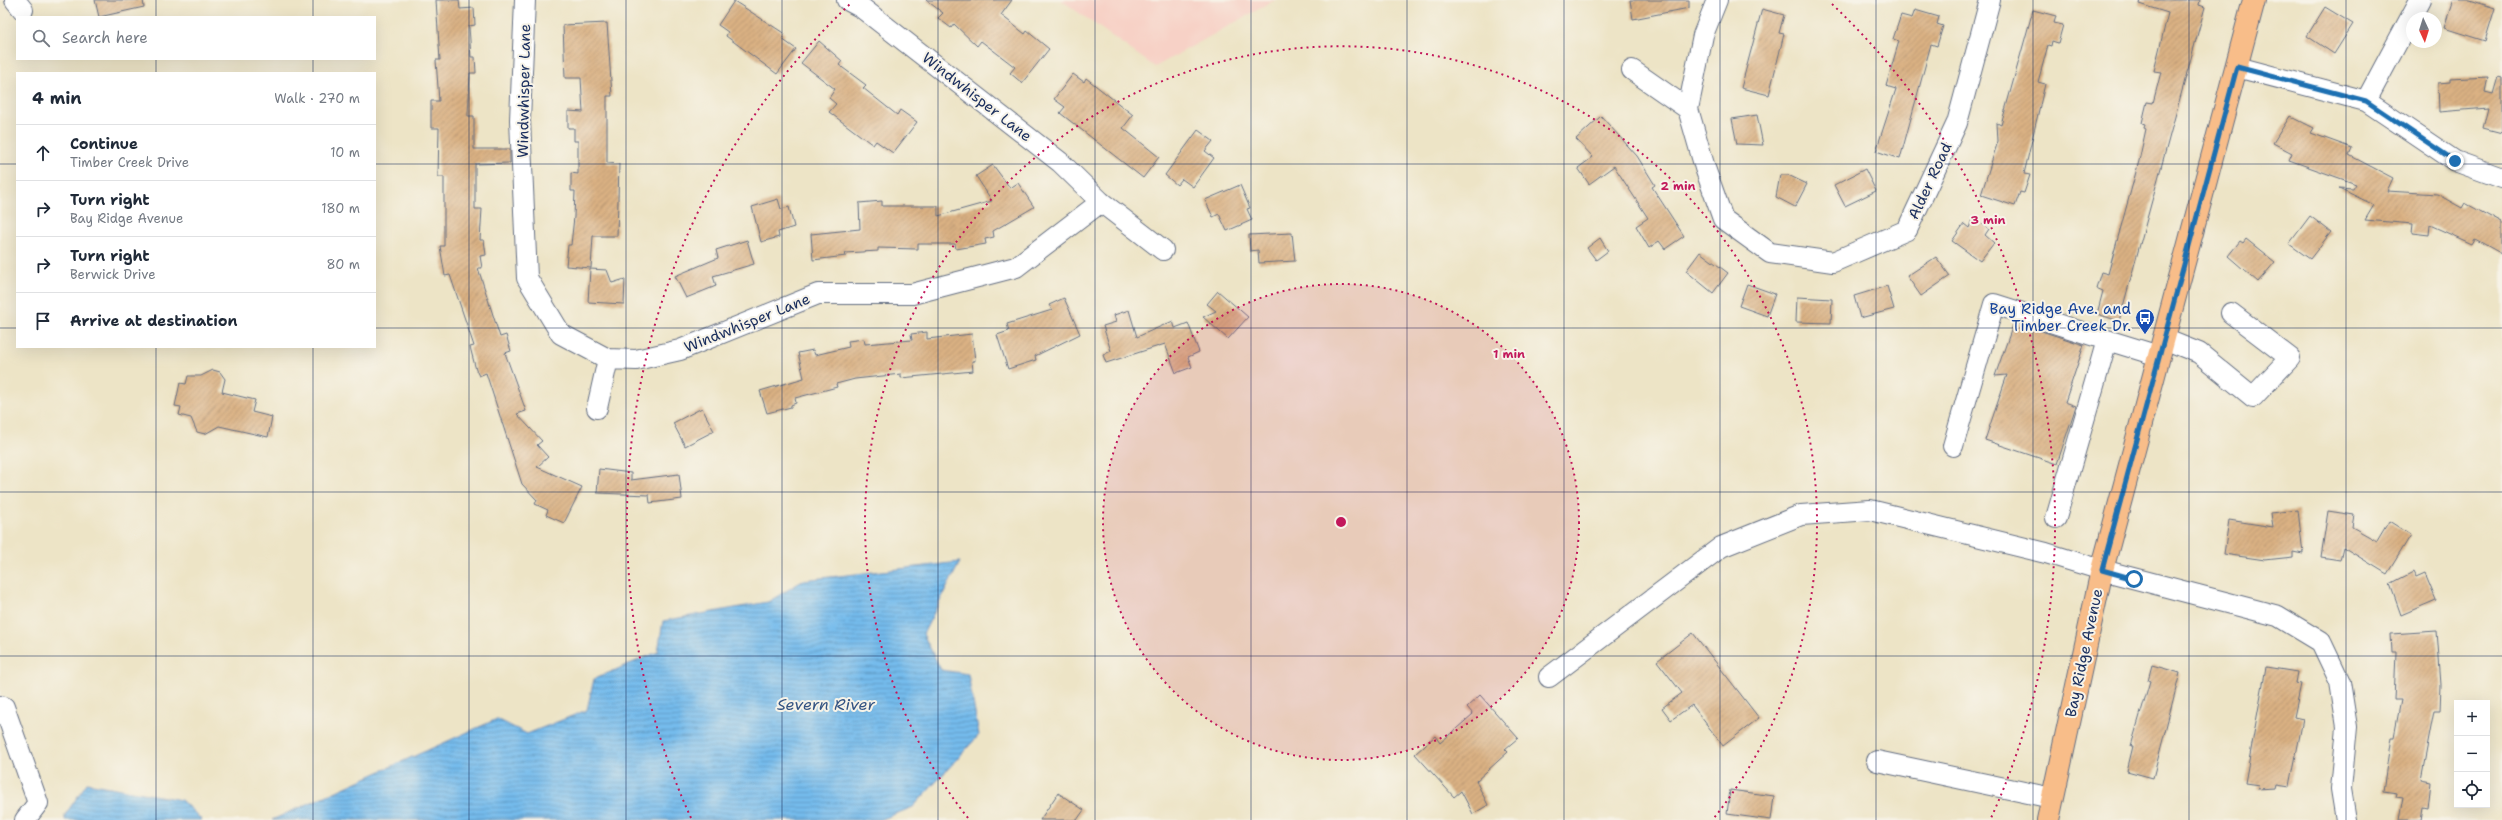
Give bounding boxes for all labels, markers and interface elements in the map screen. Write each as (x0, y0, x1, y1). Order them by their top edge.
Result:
north arrow (2406, 12, 2442, 48)
search box (16, 16, 376, 60)
street label: Windwhisper Lane (513, 24, 535, 158)
icon: search (30, 27, 52, 49)
text: Search here (62, 28, 148, 48)
street label: Windwhisper Lane (918, 48, 1036, 146)
text: 4 min (32, 87, 82, 109)
text: Walk · 270 m (274, 90, 360, 107)
text: Continue (70, 134, 138, 154)
street label: Alder Road (1903, 139, 1957, 223)
icon: ahead (32, 142, 54, 164)
text: 10 m (330, 144, 360, 161)
route end (2446, 152, 2464, 170)
text: Timber Creek Drive (70, 154, 189, 171)
text: 2 min (1661, 178, 1696, 194)
text: Turn right (70, 190, 150, 210)
icon: right (32, 198, 54, 220)
text: 180 m (321, 200, 360, 217)
text: Bay Ridge Avenue (70, 210, 183, 227)
text: 3 min (1971, 212, 2006, 228)
text: Turn right (70, 246, 150, 266)
icon: right (32, 254, 54, 276)
text: 80 m (326, 256, 360, 273)
text: Berwick Drive (70, 266, 156, 283)
street label: Windwhisper Lane (681, 289, 813, 357)
place label: Bay Ridge Ave. and Timber Creek Dr. (1990, 299, 2131, 336)
bus stop icon: Bay Ridge Ave. and Timber Creek Dr. (2134, 307, 2156, 335)
icon: arrive (32, 310, 54, 332)
text: Arrive at destination (70, 311, 238, 331)
text: 1 min (1493, 346, 1525, 362)
centre of rings (1334, 515, 1348, 529)
route start (2125, 570, 2143, 588)
street label: Bay Ridge Avenue (2061, 587, 2107, 719)
water label: Severn River (777, 694, 875, 715)
map controls (2454, 700, 2490, 808)
button: + (2454, 700, 2490, 736)
button: − (2454, 736, 2490, 772)
button: locate (2454, 772, 2490, 808)

